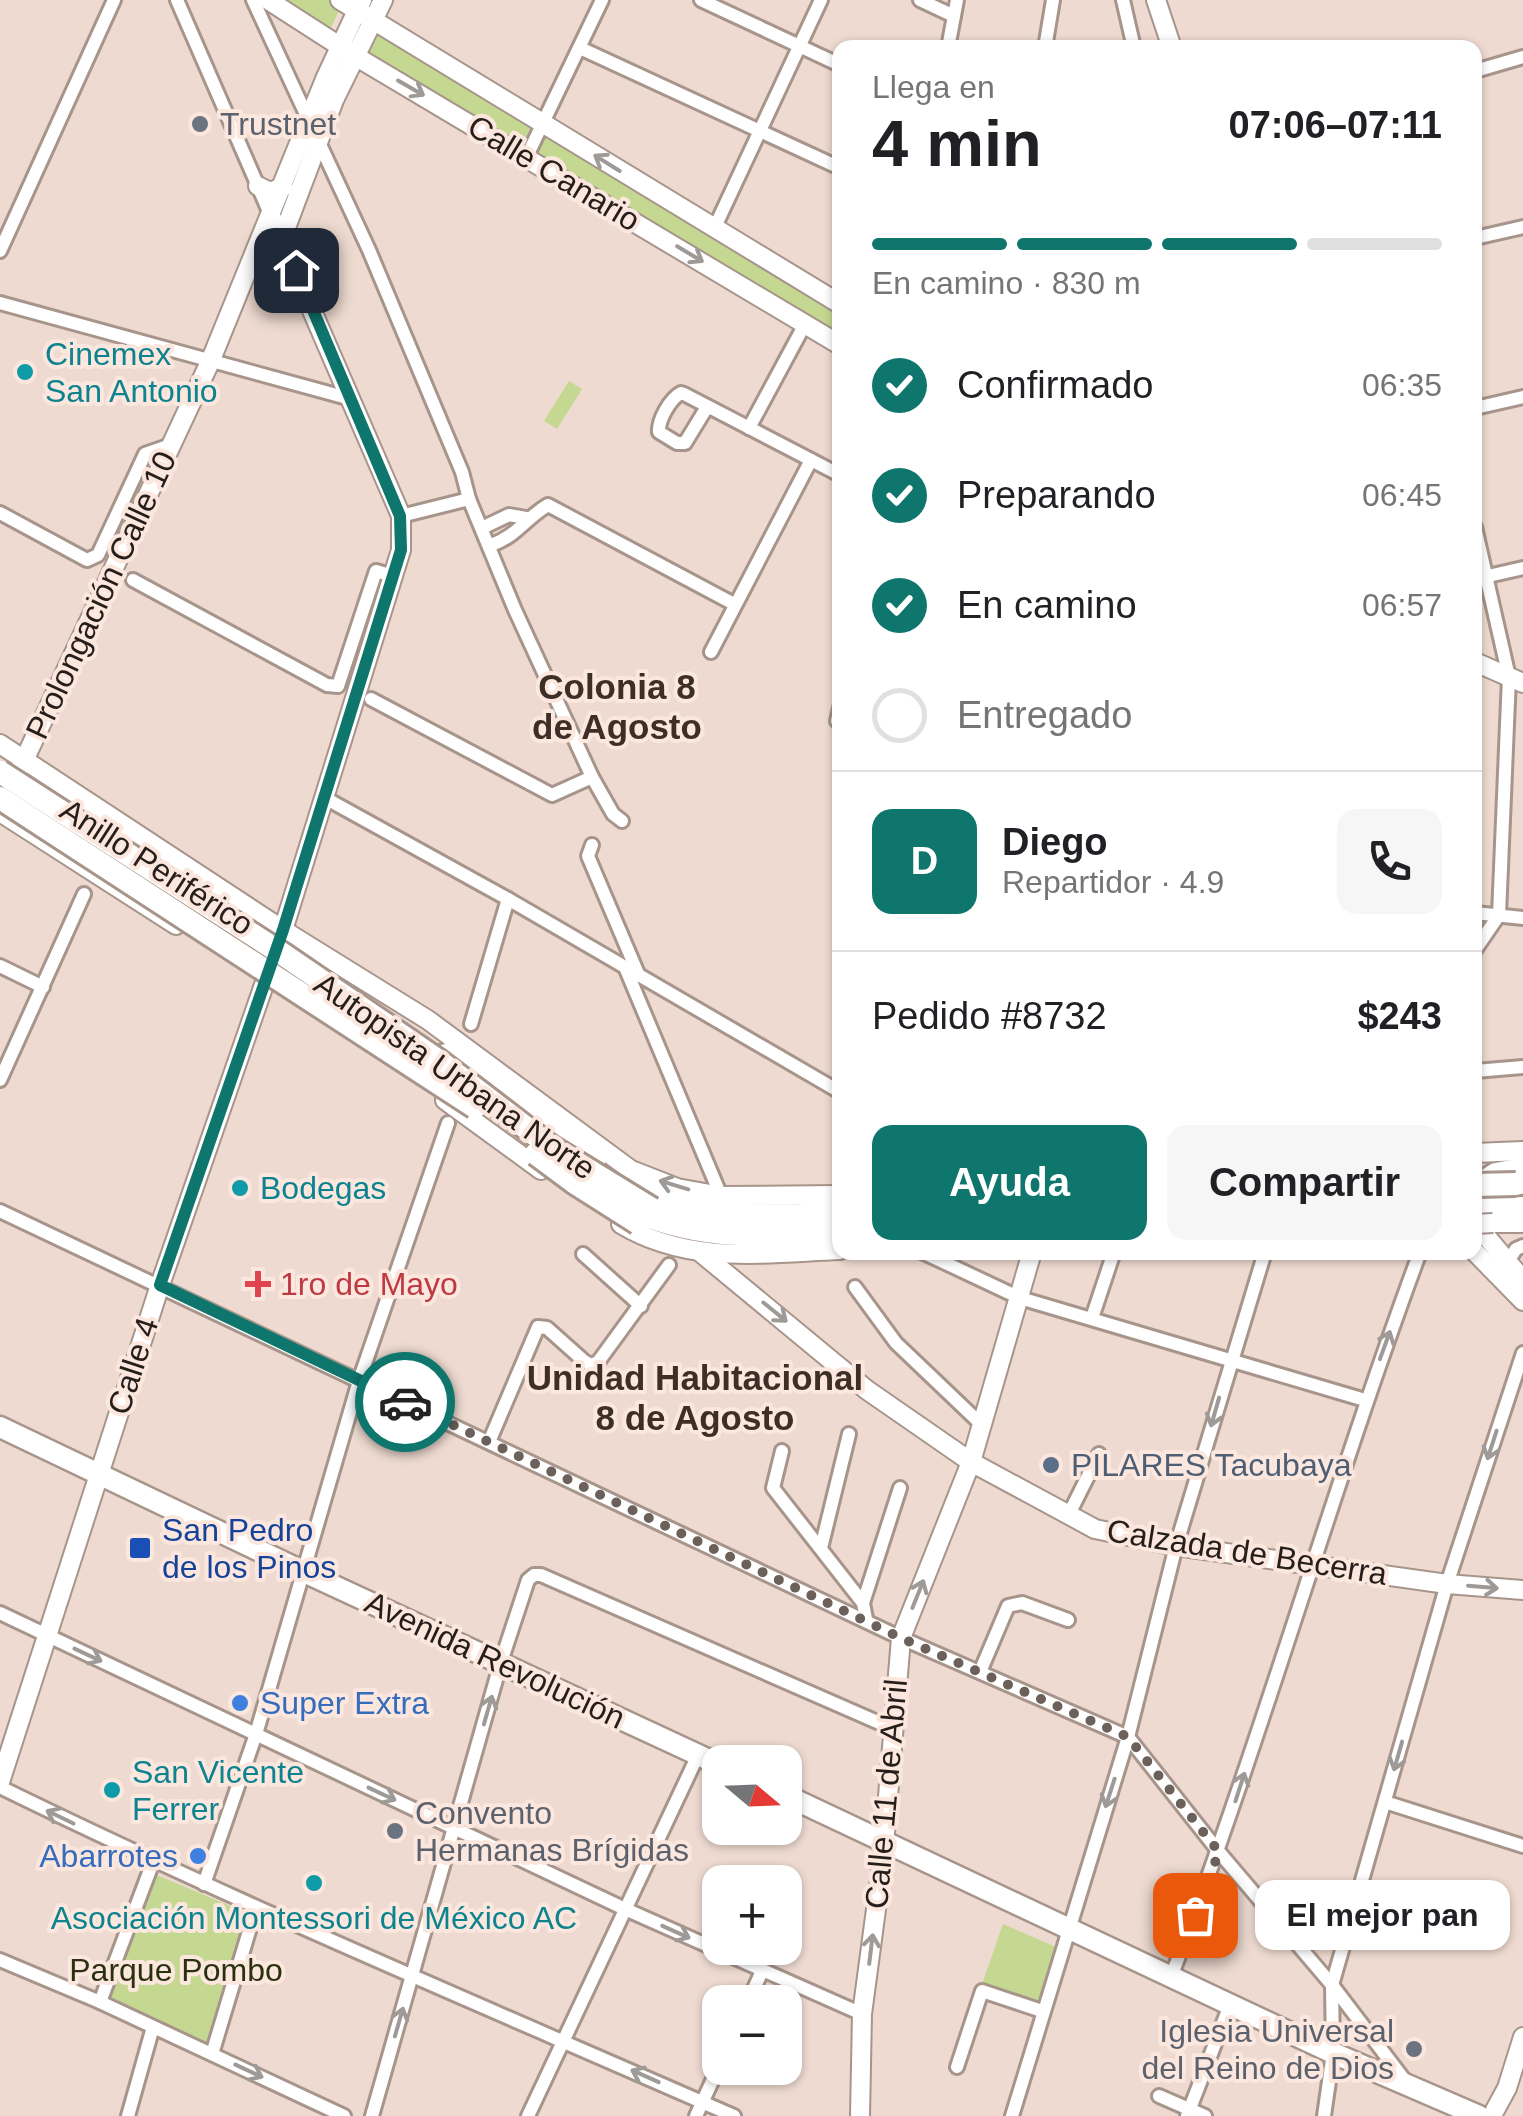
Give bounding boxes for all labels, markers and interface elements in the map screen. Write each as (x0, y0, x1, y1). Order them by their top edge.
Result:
text: Llega en (872, 69, 995, 105)
one-way arrow (396, 78, 425, 98)
text: 07:06–07:11 (1229, 104, 1442, 146)
place label: Trustnet (220, 106, 336, 142)
text: 4 min (872, 107, 1042, 180)
street label: Calle Canario (462, 108, 646, 238)
marker: Trustnet (189, 113, 211, 135)
one-way arrow (593, 153, 622, 173)
pin (254, 228, 339, 313)
icon: home (269, 243, 324, 298)
one-way arrow (675, 244, 704, 264)
text: En camino · 830 m (872, 265, 1141, 301)
place label: Cinemex San Antonio (45, 336, 218, 409)
icon: check (872, 358, 927, 413)
marker: Cinemex San Antonio (14, 361, 36, 383)
text: Confirmado (957, 364, 1153, 406)
text: 06:35 (1362, 367, 1442, 403)
street label: Prolongación Calle 10 (19, 446, 183, 744)
icon: check (872, 468, 927, 523)
text: Preparando (957, 474, 1156, 516)
text: 06:45 (1362, 477, 1442, 513)
icon: check (872, 578, 927, 633)
text: En camino (957, 584, 1137, 626)
text: 06:57 (1362, 587, 1442, 623)
district label: Colonia 8 de Agosto (532, 667, 702, 746)
text: Entregado (957, 694, 1132, 736)
street label: Anillo Periférico (54, 791, 260, 943)
button: phone (1337, 809, 1442, 914)
text: Diego (1002, 821, 1108, 863)
text: D (911, 840, 938, 882)
text: Repartidor · 4.9 (1002, 864, 1224, 900)
street label: Autopista Urbana Norte (308, 965, 602, 1187)
text: Pedido #8732 (872, 995, 1107, 1037)
text: $243 (1357, 995, 1442, 1037)
button: Ayuda (872, 1125, 1147, 1240)
button: Compartir (1167, 1125, 1442, 1240)
place label: Bodegas (260, 1170, 386, 1206)
one-way arrow (659, 1175, 690, 1193)
marker: Bodegas (229, 1177, 251, 1199)
place label: 1ro de Mayo (280, 1266, 458, 1302)
marker: 1ro de Mayo (245, 1271, 271, 1297)
one-way arrow (762, 1301, 788, 1323)
street label: Calle 4 (100, 1313, 166, 1419)
one-way arrow (1377, 1331, 1395, 1362)
courier (355, 1352, 455, 1452)
district label: Unidad Habitacional 8 de Agosto (527, 1358, 863, 1437)
icon: car (378, 1375, 433, 1430)
one-way arrow (1205, 1396, 1223, 1428)
one-way arrow (1482, 1429, 1500, 1460)
place label: PILARES Tacubaya (1071, 1447, 1352, 1483)
marker: PILARES Tacubaya (1040, 1454, 1062, 1476)
place label: San Pedro de los Pinos (162, 1512, 336, 1585)
street label: Calzada de Becerra (1105, 1512, 1390, 1592)
marker: San Pedro de los Pinos (127, 1535, 153, 1561)
one-way arrow (1466, 1578, 1498, 1597)
one-way arrow (910, 1579, 928, 1610)
street label: Avenida Revolución (359, 1584, 631, 1736)
one-way arrow (72, 1646, 102, 1665)
street label: Calle 11 de Abril (858, 1678, 914, 1910)
place label: Super Extra (260, 1685, 429, 1721)
marker: Super Extra (229, 1692, 251, 1714)
one-way arrow (479, 1694, 498, 1726)
one-way arrow (1388, 1740, 1407, 1771)
north arrow (702, 1745, 802, 1845)
map controls (702, 1745, 802, 2085)
place label: San Vicente Ferrer (132, 1754, 304, 1827)
one-way arrow (1232, 1772, 1250, 1803)
one-way arrow (1100, 1777, 1118, 1808)
marker: San Vicente Ferrer (101, 1779, 123, 1801)
one-way arrow (366, 1785, 396, 1804)
place label: Convento Hermanas Brígidas (415, 1795, 689, 1868)
one-way arrow (46, 1806, 76, 1825)
marker: Convento Hermanas Brígidas (384, 1820, 406, 1842)
place label: Abarrotes (39, 1838, 178, 1874)
marker: Abarrotes (187, 1845, 209, 1867)
button: + (702, 1865, 802, 1965)
marker: Asociación Montessori de México AC (303, 1872, 325, 1894)
pin (1153, 1873, 1238, 1958)
callout: El mejor pan (1255, 1880, 1510, 1950)
icon: bag (1168, 1888, 1223, 1943)
text: El mejor pan (1286, 1897, 1479, 1933)
place label: Asociación Montessori de México AC (51, 1900, 577, 1936)
one-way arrow (660, 1924, 691, 1942)
one-way arrow (862, 1933, 881, 1966)
park label: Parque Pombo (69, 1952, 283, 1988)
button: − (702, 1985, 802, 2085)
one-way arrow (390, 2007, 409, 2038)
place label: Iglesia Universal del Reino de Dios (1141, 2013, 1394, 2086)
marker: Iglesia Universal del Reino de Dios (1403, 2038, 1425, 2060)
one-way arrow (233, 2063, 263, 2082)
one-way arrow (630, 2066, 661, 2084)

